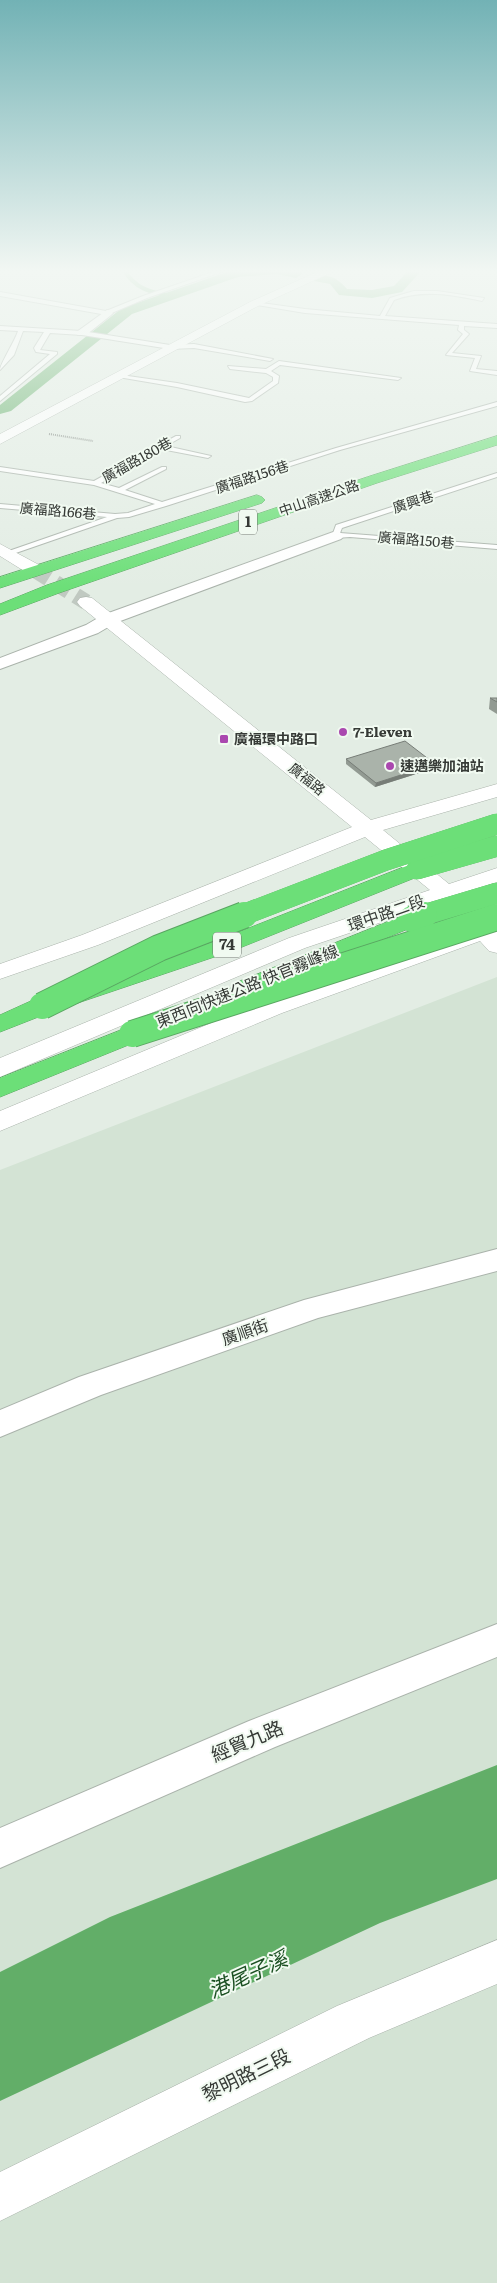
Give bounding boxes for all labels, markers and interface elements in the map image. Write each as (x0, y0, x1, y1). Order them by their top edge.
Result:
street label: 廣福路180巷 (98, 432, 175, 487)
street label: 廣福路156巷 (212, 455, 291, 497)
street label: 中山高速公路 (276, 474, 362, 520)
street label: 廣興巷 (390, 485, 436, 517)
street label: 廣福路166巷 (19, 497, 97, 523)
road number: 1 (239, 510, 257, 534)
street label: 廣福路150巷 (377, 526, 455, 552)
place label: 7-Eleven (353, 721, 413, 741)
marker: 7-Eleven (337, 726, 349, 738)
place label: 廣福環中路口 (234, 728, 318, 748)
marker: 廣福環中路口 (218, 733, 230, 745)
place label: 速邁樂加油站 (400, 755, 484, 775)
street label: 廣福路 (285, 757, 330, 799)
marker: 速邁樂加油站 (384, 760, 396, 772)
street label: 環中路二段 (344, 888, 427, 936)
road number: 74 (213, 932, 241, 958)
street label: 東西向快速公路 快官霧峰線 (152, 937, 342, 1033)
street label: 廣順街 (218, 1312, 271, 1350)
street label: 經貿九路 (206, 1712, 287, 1768)
water label: 港尾子溪 (202, 1940, 294, 2004)
street label: 黎明路三段 (197, 2041, 294, 2108)

